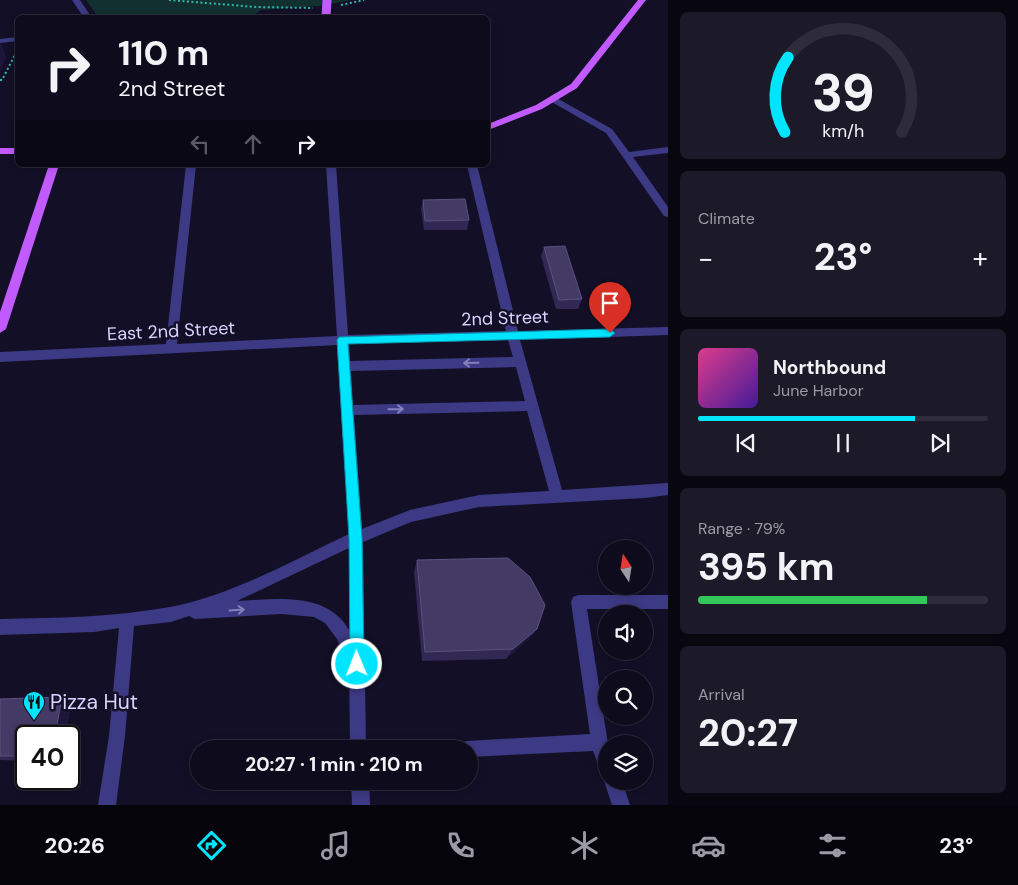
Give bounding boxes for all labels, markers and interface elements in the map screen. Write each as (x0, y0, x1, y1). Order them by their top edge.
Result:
text: 110 m (118, 30, 209, 76)
icon: right (35, 35, 100, 100)
text: 39 (811, 59, 875, 127)
text: 2nd Street (118, 74, 225, 103)
text: km/h (822, 119, 864, 143)
icon: left (186, 130, 214, 158)
icon: ahead (239, 130, 267, 158)
icon: right (292, 130, 320, 158)
text: Climate (698, 208, 755, 229)
text: 23° (814, 232, 872, 282)
text: − (698, 240, 713, 277)
text: + (973, 240, 988, 277)
pin (589, 282, 631, 333)
icon: arrive (596, 289, 624, 317)
street label: 2nd Street (461, 304, 549, 332)
street label: East 2nd Street (106, 316, 236, 346)
text: Northbound (773, 355, 886, 380)
one-way arrow (463, 358, 480, 368)
text: June Harbor (773, 380, 864, 401)
one-way arrow (388, 404, 404, 414)
icon: previous (732, 429, 760, 457)
icon: pause (829, 429, 857, 457)
icon: next (926, 429, 954, 457)
text: Range · 79% (698, 518, 785, 539)
north arrow (598, 540, 652, 595)
map controls (598, 540, 653, 790)
text: 395 km (698, 542, 834, 592)
one-way arrow (229, 605, 245, 614)
button: sound (598, 605, 653, 660)
position arrow (330, 637, 382, 689)
button: search (598, 670, 653, 725)
text: Arrival (698, 684, 745, 705)
place label: Pizza Hut (50, 688, 138, 716)
restaurant icon: Pizza Hut (22, 690, 46, 721)
text: 20:27 (698, 708, 798, 758)
speed limit sign: 40 (15, 725, 80, 790)
button: layers (598, 735, 653, 790)
text: 20:27 · 1 min · 210 m (245, 752, 423, 777)
icon: directions (194, 828, 229, 863)
icon: music (318, 828, 353, 863)
icon: phone (443, 828, 478, 863)
icon: climate (567, 828, 602, 863)
icon: car (691, 828, 726, 863)
icon: filters (815, 828, 850, 863)
text: 20:26 (45, 831, 105, 860)
text: 23° (939, 831, 973, 860)

